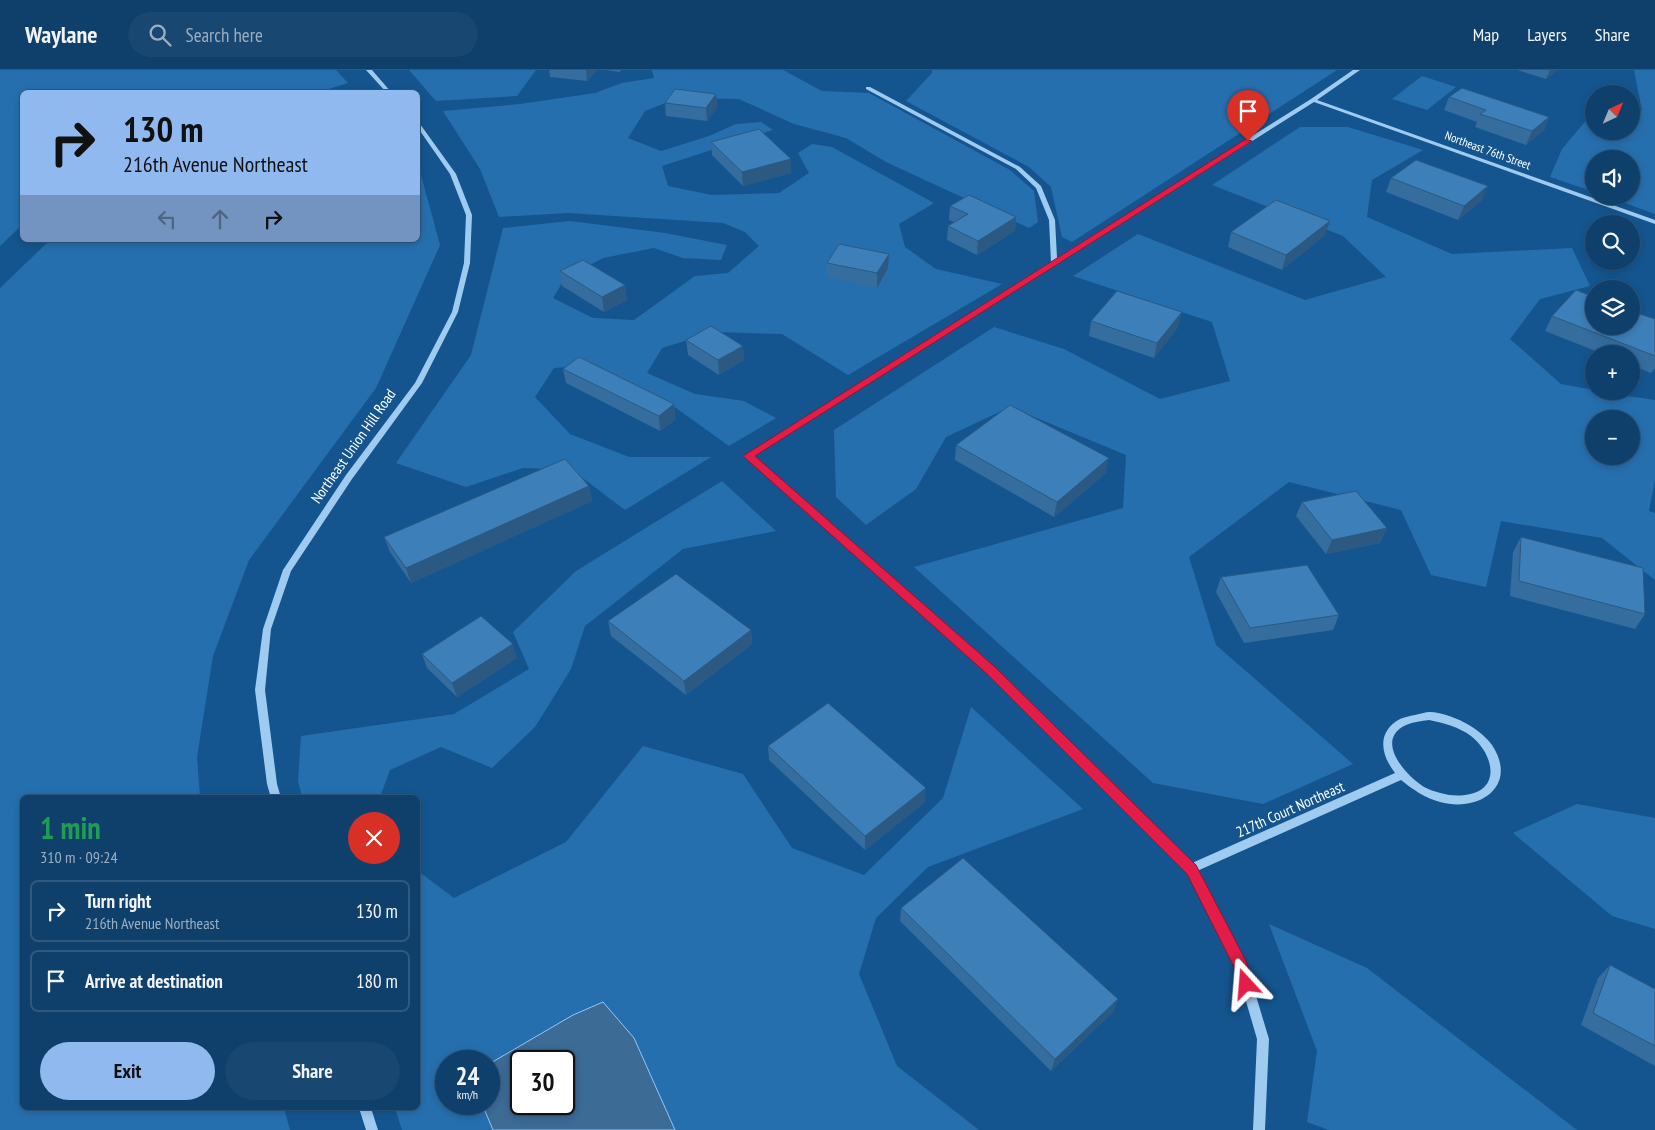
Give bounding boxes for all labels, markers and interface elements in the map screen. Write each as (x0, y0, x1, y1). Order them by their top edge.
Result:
search box (128, 12, 478, 57)
text: Waylane (25, 19, 98, 50)
icon: search (146, 21, 174, 49)
text: Search here (186, 23, 263, 47)
text: Map (1473, 23, 1499, 46)
text: Layers (1527, 23, 1567, 46)
text: Share (1595, 23, 1630, 46)
north arrow (1585, 85, 1640, 140)
map controls (1585, 85, 1640, 465)
pin (1227, 90, 1269, 141)
icon: arrive (1234, 97, 1262, 125)
text: 130 m (123, 106, 204, 152)
icon: right (40, 110, 105, 175)
street label: Northeast 76th Street (1443, 128, 1534, 173)
text: 216th Avenue Northeast (123, 150, 308, 178)
button: sound (1585, 150, 1640, 205)
icon: left (153, 205, 181, 233)
icon: ahead (206, 205, 234, 233)
icon: right (259, 205, 287, 233)
button: search (1585, 215, 1640, 270)
button: layers (1585, 280, 1640, 335)
button: + (1585, 345, 1640, 400)
street label: Northeast Union Hill Road (306, 385, 400, 507)
button: − (1585, 410, 1640, 465)
street label: 217th Court Northeast (1233, 777, 1347, 841)
text: 1 min (40, 808, 101, 847)
button: close (348, 812, 400, 864)
text: 310 m · 09:24 (40, 847, 118, 867)
text: Turn right (85, 889, 151, 913)
icon: right (42, 897, 70, 925)
text: 130 m (356, 899, 398, 923)
text: 216th Avenue Northeast (85, 913, 219, 933)
position arrow (1219, 957, 1271, 1009)
icon: arrive (42, 967, 70, 995)
text: Arrive at destination (85, 969, 223, 993)
text: 180 m (356, 969, 398, 993)
button: Exit (40, 1042, 215, 1100)
button: Share (225, 1042, 400, 1100)
speed limit sign: 30 (510, 1050, 575, 1115)
text: 24 (456, 1060, 479, 1092)
text: km/h (457, 1087, 478, 1102)

